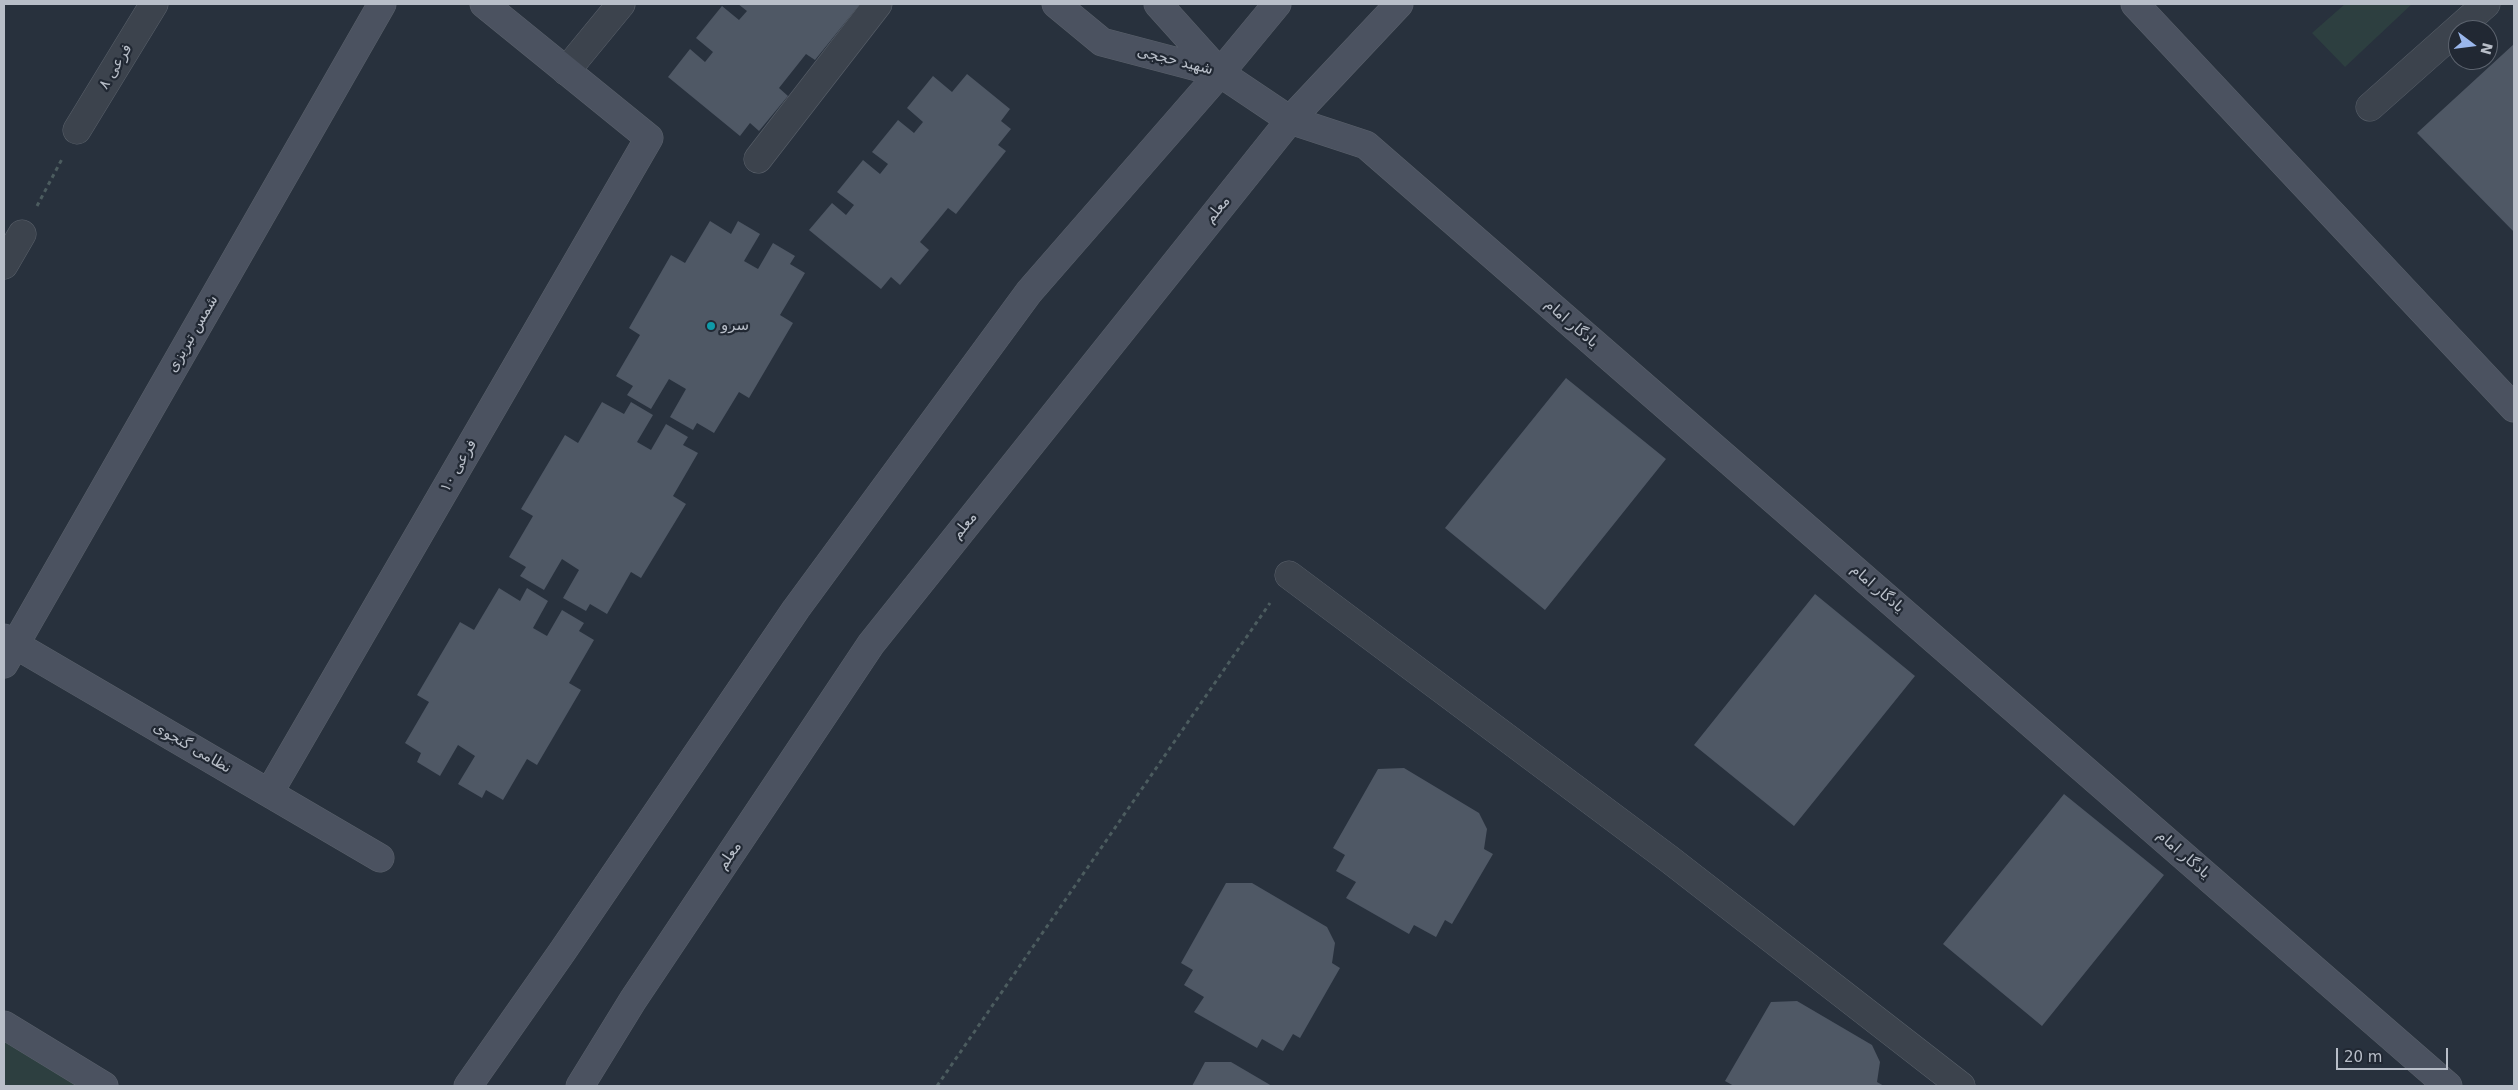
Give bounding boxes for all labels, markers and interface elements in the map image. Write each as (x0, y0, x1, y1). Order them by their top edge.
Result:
north arrow (2448, 20, 2498, 70)
street label: فرعی ۸ (95, 41, 137, 93)
text: N (2477, 41, 2496, 56)
street label: شهید حججی (1135, 43, 1215, 79)
street label: معلم (1201, 193, 1235, 227)
street label: شمس تبریزی (164, 292, 222, 376)
street label: یادگار امام (1540, 296, 1602, 352)
place label: سرو (721, 317, 749, 335)
marker: سرو (705, 320, 717, 332)
street label: فرعی ۱۰ (437, 436, 481, 496)
street label: معلم (948, 509, 982, 543)
street label: یادگار امام (1846, 561, 1908, 617)
street label: نظامی گنجوی (150, 718, 234, 778)
street label: یادگار امام (2152, 827, 2214, 883)
street label: معلم (714, 838, 746, 874)
scale bar (2338, 1038, 2450, 1070)
text: 20 m (2344, 1048, 2382, 1066)

